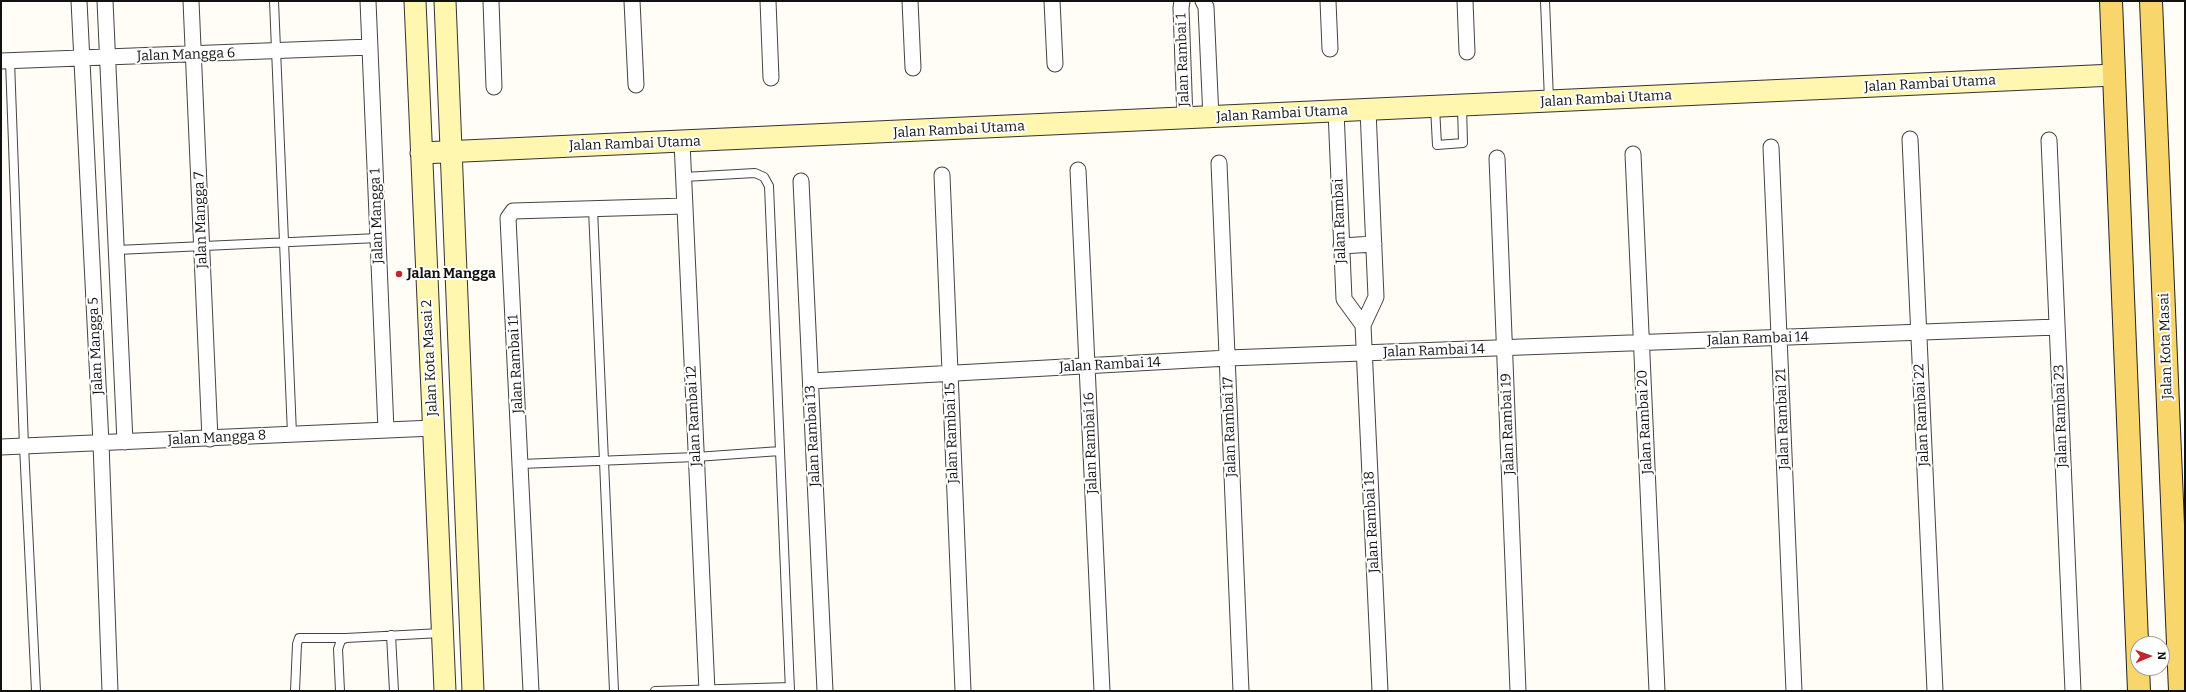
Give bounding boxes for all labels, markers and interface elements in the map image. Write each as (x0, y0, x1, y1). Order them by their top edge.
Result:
street label: Jalan Rambai 1 (1173, 13, 1193, 107)
street label: Jalan Mangga 6 (137, 45, 235, 65)
street label: Jalan Rambai Utama (1864, 72, 1996, 96)
street label: Jalan Rambai Utama (1540, 87, 1672, 111)
street label: Jalan Rambai Utama (1216, 102, 1348, 126)
street label: Jalan Rambai Utama (893, 118, 1025, 142)
street label: Jalan Rambai Utama (569, 133, 701, 155)
street label: Jalan Mangga 1 (367, 168, 387, 264)
street label: Jalan Mangga 7 (191, 171, 211, 269)
street label: Jalan Rambai (1330, 178, 1350, 264)
place label: Jalan Mangga (407, 266, 496, 282)
marker: Jalan Mangga (394, 269, 404, 279)
street label: Jalan Kota Masai (2156, 293, 2176, 399)
street label: Jalan Mangga 5 (85, 297, 107, 395)
street label: Jalan Kota Masai 2 (419, 299, 441, 417)
street label: Jalan Rambai 11 (505, 314, 527, 414)
street label: Jalan Rambai 14 (1707, 329, 1809, 349)
street label: Jalan Rambai 14 (1383, 341, 1485, 361)
street label: Jalan Rambai 14 (1059, 354, 1161, 376)
street label: Jalan Rambai 22 (1911, 363, 1933, 467)
street label: Jalan Rambai 23 (2051, 364, 2071, 468)
street label: Jalan Rambai 12 (683, 365, 705, 467)
street label: Jalan Rambai 21 (1773, 368, 1793, 470)
street label: Jalan Rambai 20 (1634, 369, 1656, 475)
street label: Jalan Rambai 19 (1498, 373, 1518, 475)
street label: Jalan Rambai 17 (1220, 377, 1240, 477)
street label: Jalan Rambai 15 (942, 382, 962, 484)
street label: Jalan Rambai 13 (802, 385, 824, 487)
street label: Jalan Rambai 16 (1081, 392, 1101, 494)
street label: Jalan Mangga 8 (167, 427, 267, 449)
street label: Jalan Rambai 18 (1361, 471, 1383, 573)
north arrow (2130, 636, 2170, 676)
text: N (2155, 651, 2168, 660)

